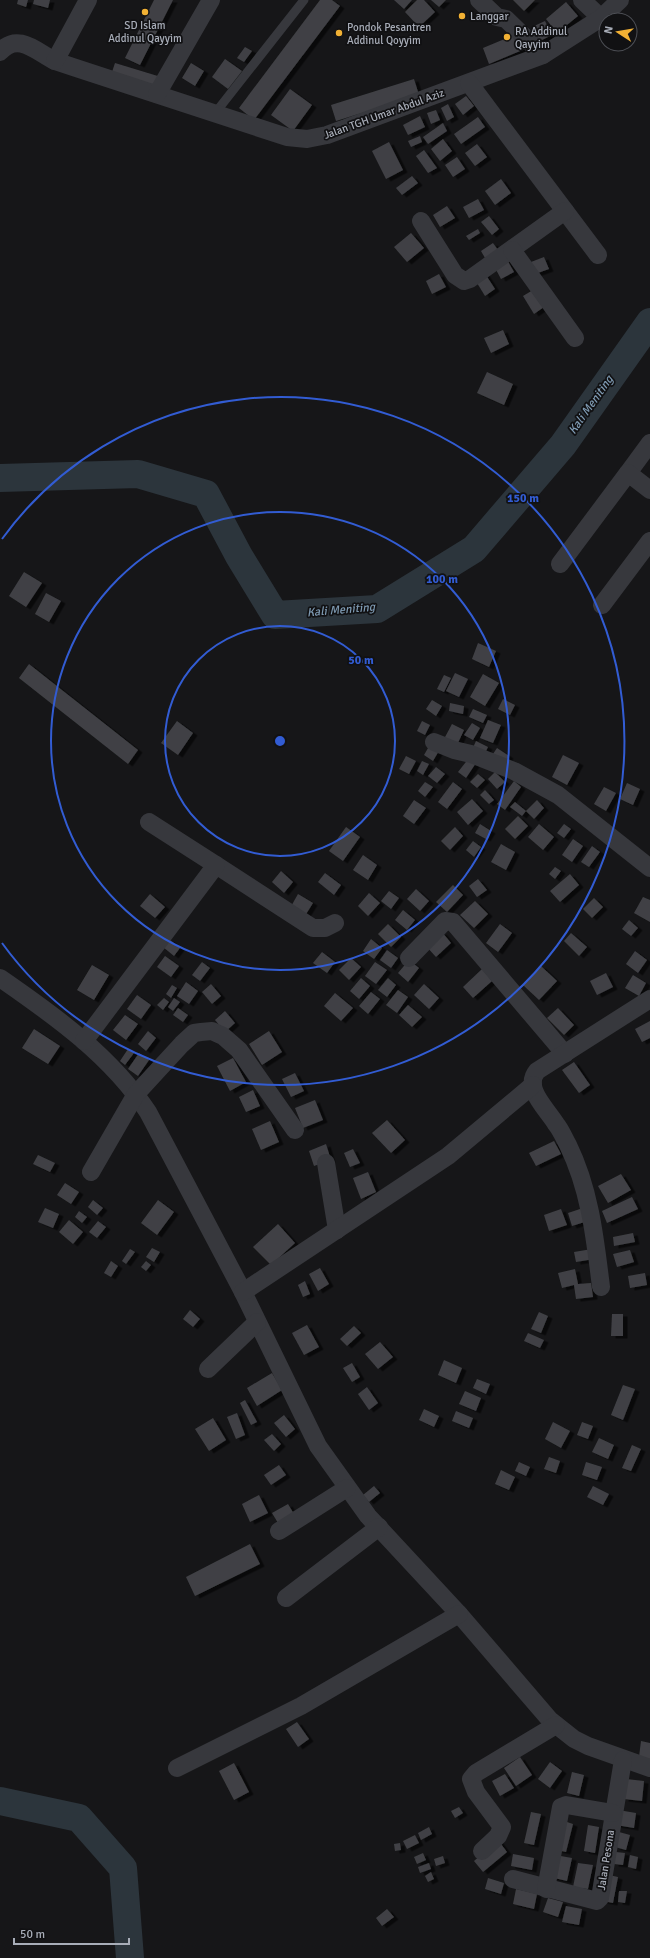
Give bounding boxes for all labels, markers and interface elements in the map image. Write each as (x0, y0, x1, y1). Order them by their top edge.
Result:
marker: SD Islam Addinul Qayyim (140, 7, 150, 17)
place label: Langgar (470, 10, 508, 23)
marker: Langgar (457, 11, 467, 21)
north arrow (598, 12, 638, 52)
place label: SD Islam Addinul Qayyim (108, 19, 182, 45)
place label: Pondok Pesantren Addinul Qoyyim (347, 21, 431, 47)
place label: RA Addinul Qayyim (515, 25, 567, 51)
text: N (602, 25, 616, 35)
marker: Pondok Pesantren Addinul Qoyyim (334, 28, 344, 38)
marker: RA Addinul Qayyim (502, 32, 512, 42)
street label: Jalan TGH Umar Abdul Aziz (322, 86, 446, 142)
water label: Kali Meniting (565, 371, 618, 437)
text: 150 m (507, 491, 539, 506)
text: 100 m (426, 572, 458, 587)
water label: Kali Meniting (306, 599, 377, 620)
text: 50 m (348, 653, 374, 668)
centre of rings (273, 734, 287, 748)
street label: Jalan Pesona (595, 1828, 617, 1891)
scale bar (14, 1920, 129, 1946)
text: 50 m (20, 1927, 45, 1942)

